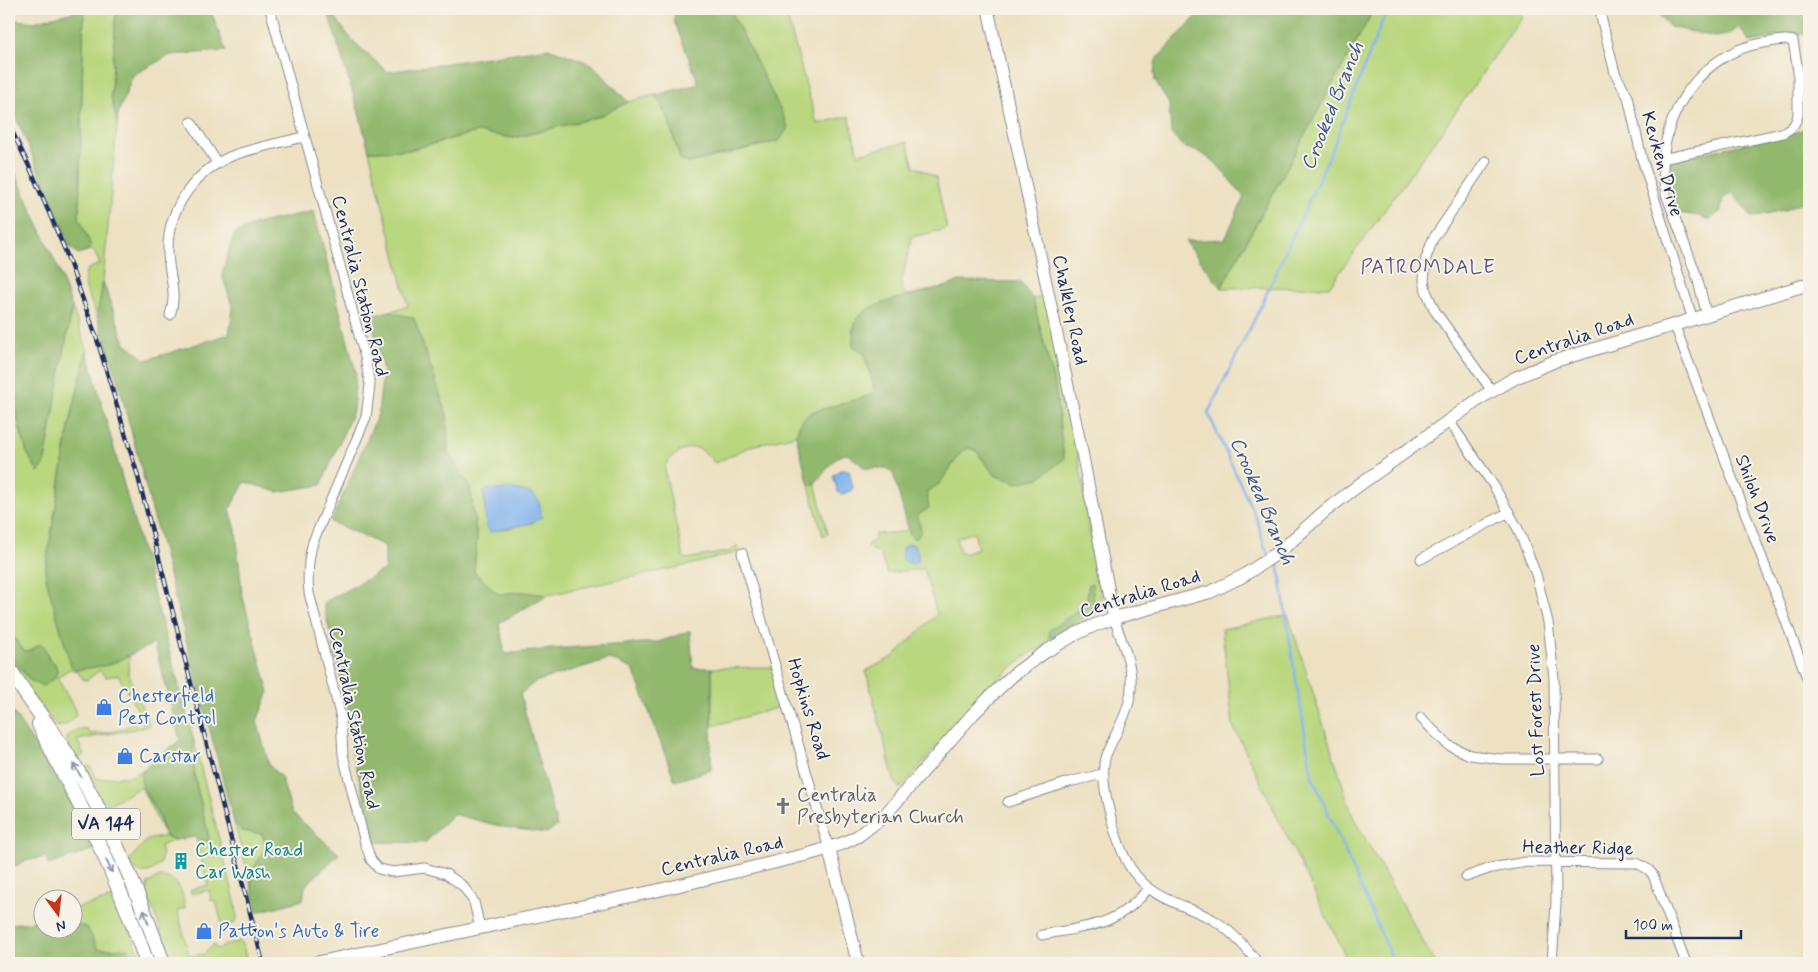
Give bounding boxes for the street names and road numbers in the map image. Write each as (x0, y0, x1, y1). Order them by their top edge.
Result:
street label: Kevken Drive (1635, 109, 1689, 219)
street label: Centralia Station Road (325, 193, 395, 379)
street label: Chalkley Road (1046, 253, 1094, 367)
street label: Centralia Road (1511, 307, 1637, 371)
street label: Shiloh Drive (1729, 451, 1785, 547)
street label: Centralia Road (1077, 564, 1203, 624)
street label: Centralia Station Road (322, 624, 386, 812)
street label: Lost Forest Drive (1521, 643, 1551, 777)
street label: Hopkins Road (781, 655, 835, 763)
road number: VA 144 (72, 809, 140, 840)
street label: Centralia Road (658, 830, 786, 882)
street label: Heather Ridge (1522, 835, 1634, 862)

